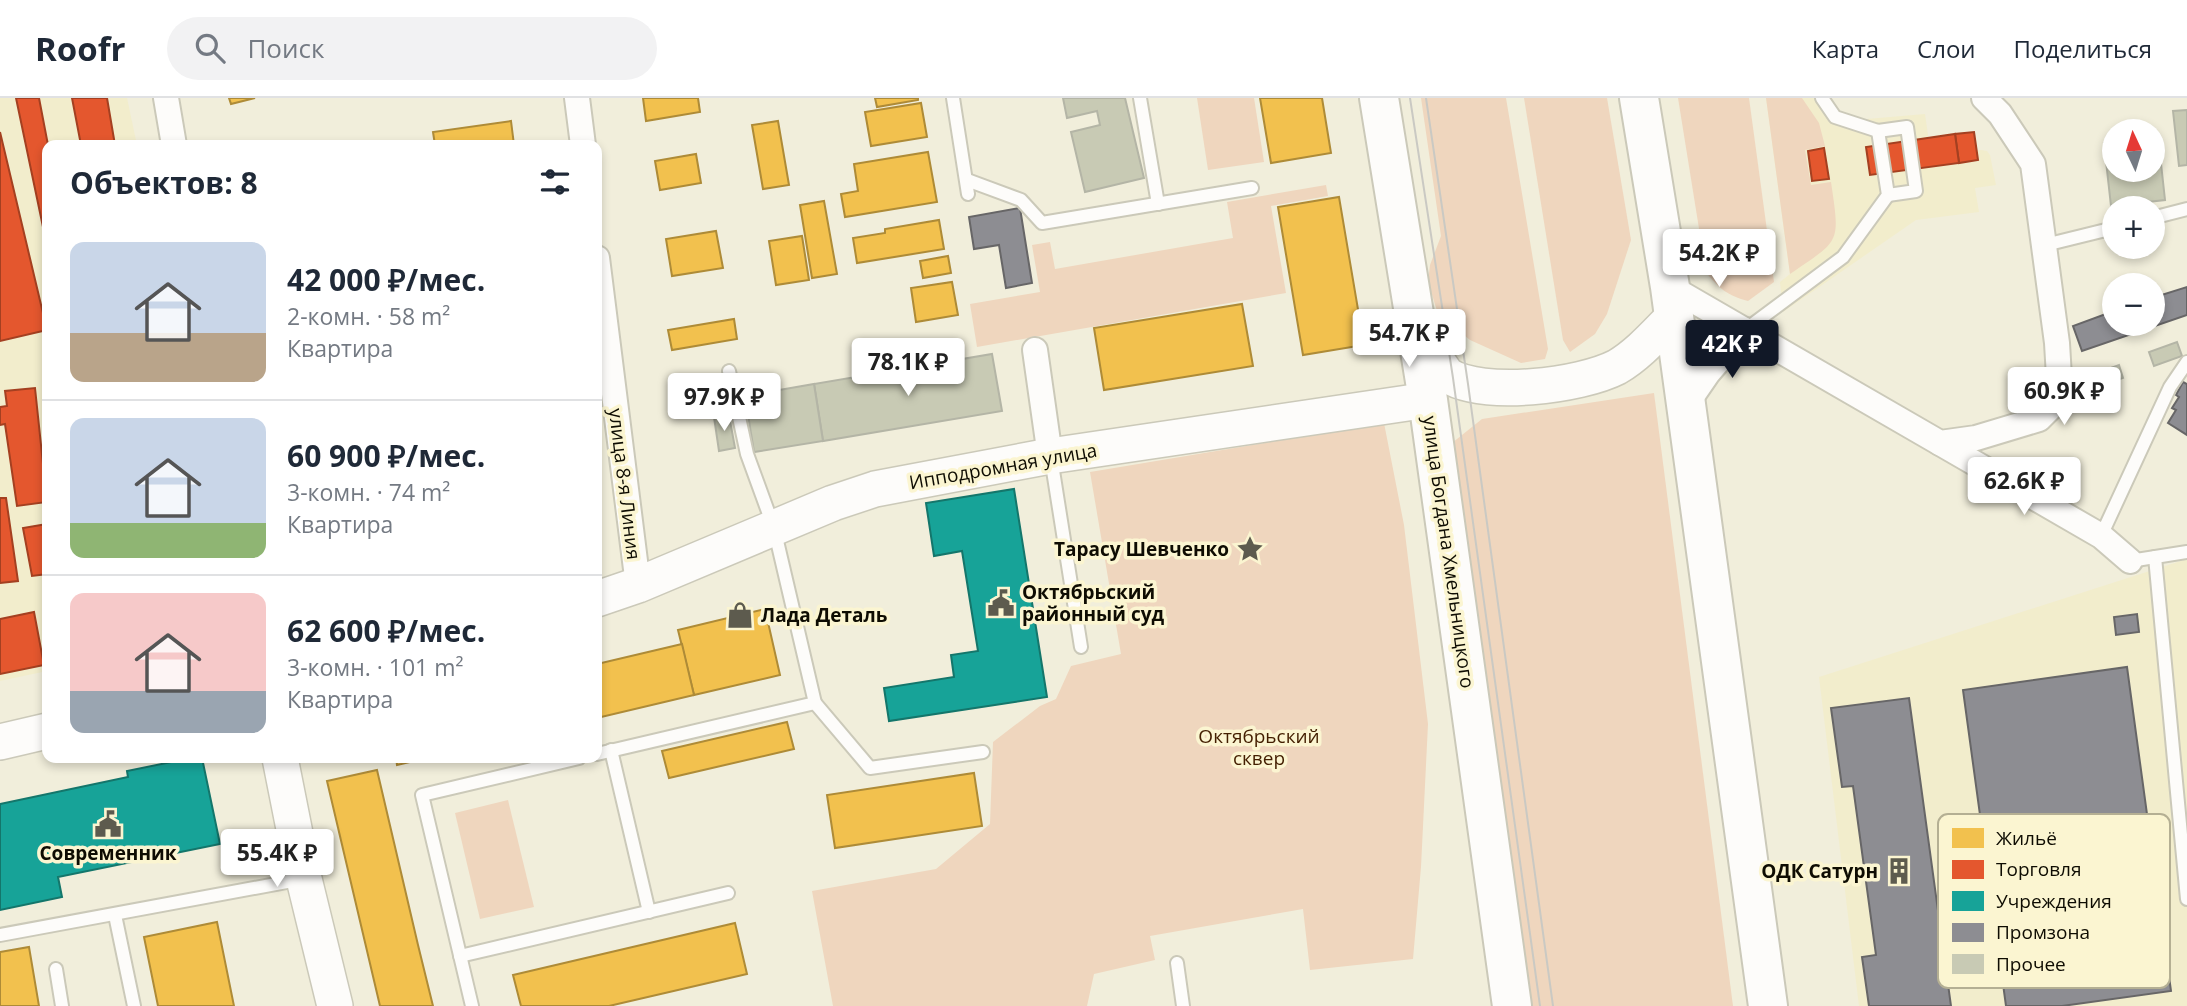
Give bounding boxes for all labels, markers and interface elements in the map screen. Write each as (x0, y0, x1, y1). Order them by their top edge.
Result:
search box (167, 17, 657, 80)
text: Roofr (35, 26, 125, 71)
icon: search (191, 29, 229, 67)
text: Поиск (247, 30, 324, 66)
text: Карта (1812, 32, 1879, 65)
text: Слои (1917, 32, 1976, 65)
text: Поделиться (2014, 32, 2152, 65)
north arrow (2102, 119, 2165, 182)
map controls (2102, 119, 2165, 336)
text: Объектов: 8 (70, 162, 258, 203)
icon: filters (536, 163, 574, 201)
button: + (2102, 196, 2165, 259)
pin: 54.2K ₽ (1654, 230, 1784, 289)
text: 54.2K ₽ (1679, 236, 1759, 268)
text: 42 000 ₽/мес. (287, 259, 485, 300)
icon: home (126, 270, 210, 354)
button: − (2102, 273, 2165, 336)
text: 2-комн. · 58 m² (287, 300, 450, 332)
pin: 54.7K ₽ (1344, 310, 1474, 369)
text: 54.7K ₽ (1369, 316, 1449, 348)
pin: 42K ₽ (1683, 320, 1781, 380)
text: 42K ₽ (1702, 327, 1762, 359)
text: Квартира (287, 332, 393, 364)
pin: 78.1K ₽ (843, 338, 973, 398)
text: 78.1K ₽ (868, 345, 948, 377)
pin: 60.9K ₽ (1999, 368, 2129, 427)
pin: 97.9K ₽ (659, 374, 789, 433)
text: 60.9K ₽ (2024, 374, 2104, 406)
text: 97.9K ₽ (684, 380, 764, 412)
street label: улица 8-я Линия (603, 407, 647, 561)
street label: улица Богдана Хмельницкого (1417, 414, 1481, 690)
text: 60 900 ₽/мес. (287, 435, 485, 476)
street label: Ипподромная улица (907, 437, 1099, 495)
icon: home (126, 446, 210, 530)
pin: 62.6K ₽ (1959, 458, 2089, 517)
text: 62.6K ₽ (1984, 464, 2064, 496)
text: 3-комн. · 74 m² (287, 476, 450, 508)
text: Квартира (287, 508, 393, 540)
place icon: Тарасу Шевченко (1235, 534, 1265, 564)
place label: Тарасу Шевченко (1054, 536, 1229, 562)
place label: Октябрьский районный суд (1022, 579, 1164, 627)
public building icon: Октябрьский районный суд (986, 588, 1016, 618)
shop icon: Лада Деталь (725, 600, 755, 630)
place label: Лада Деталь (761, 602, 887, 628)
text: 62 600 ₽/мес. (287, 610, 485, 651)
icon: home (126, 621, 210, 705)
text: 3-комн. · 101 m² (287, 651, 463, 683)
text: Квартира (287, 683, 393, 715)
park label: Октябрьский сквер (1198, 723, 1320, 771)
public building icon: Современник (93, 809, 123, 839)
legend (1938, 814, 2170, 988)
text: Жильё (1996, 825, 2057, 851)
pin: 55.4K ₽ (212, 830, 342, 889)
text: 55.4K ₽ (237, 836, 317, 868)
place label: Современник (40, 840, 177, 866)
building icon: ОДК Сатурн (1884, 856, 1914, 886)
text: Торговля (1996, 856, 2081, 882)
place label: ОДК Сатурн (1761, 858, 1878, 884)
text: Учреждения (1996, 888, 2112, 914)
text: Промзона (1996, 919, 2090, 945)
text: Прочее (1996, 951, 2066, 977)

